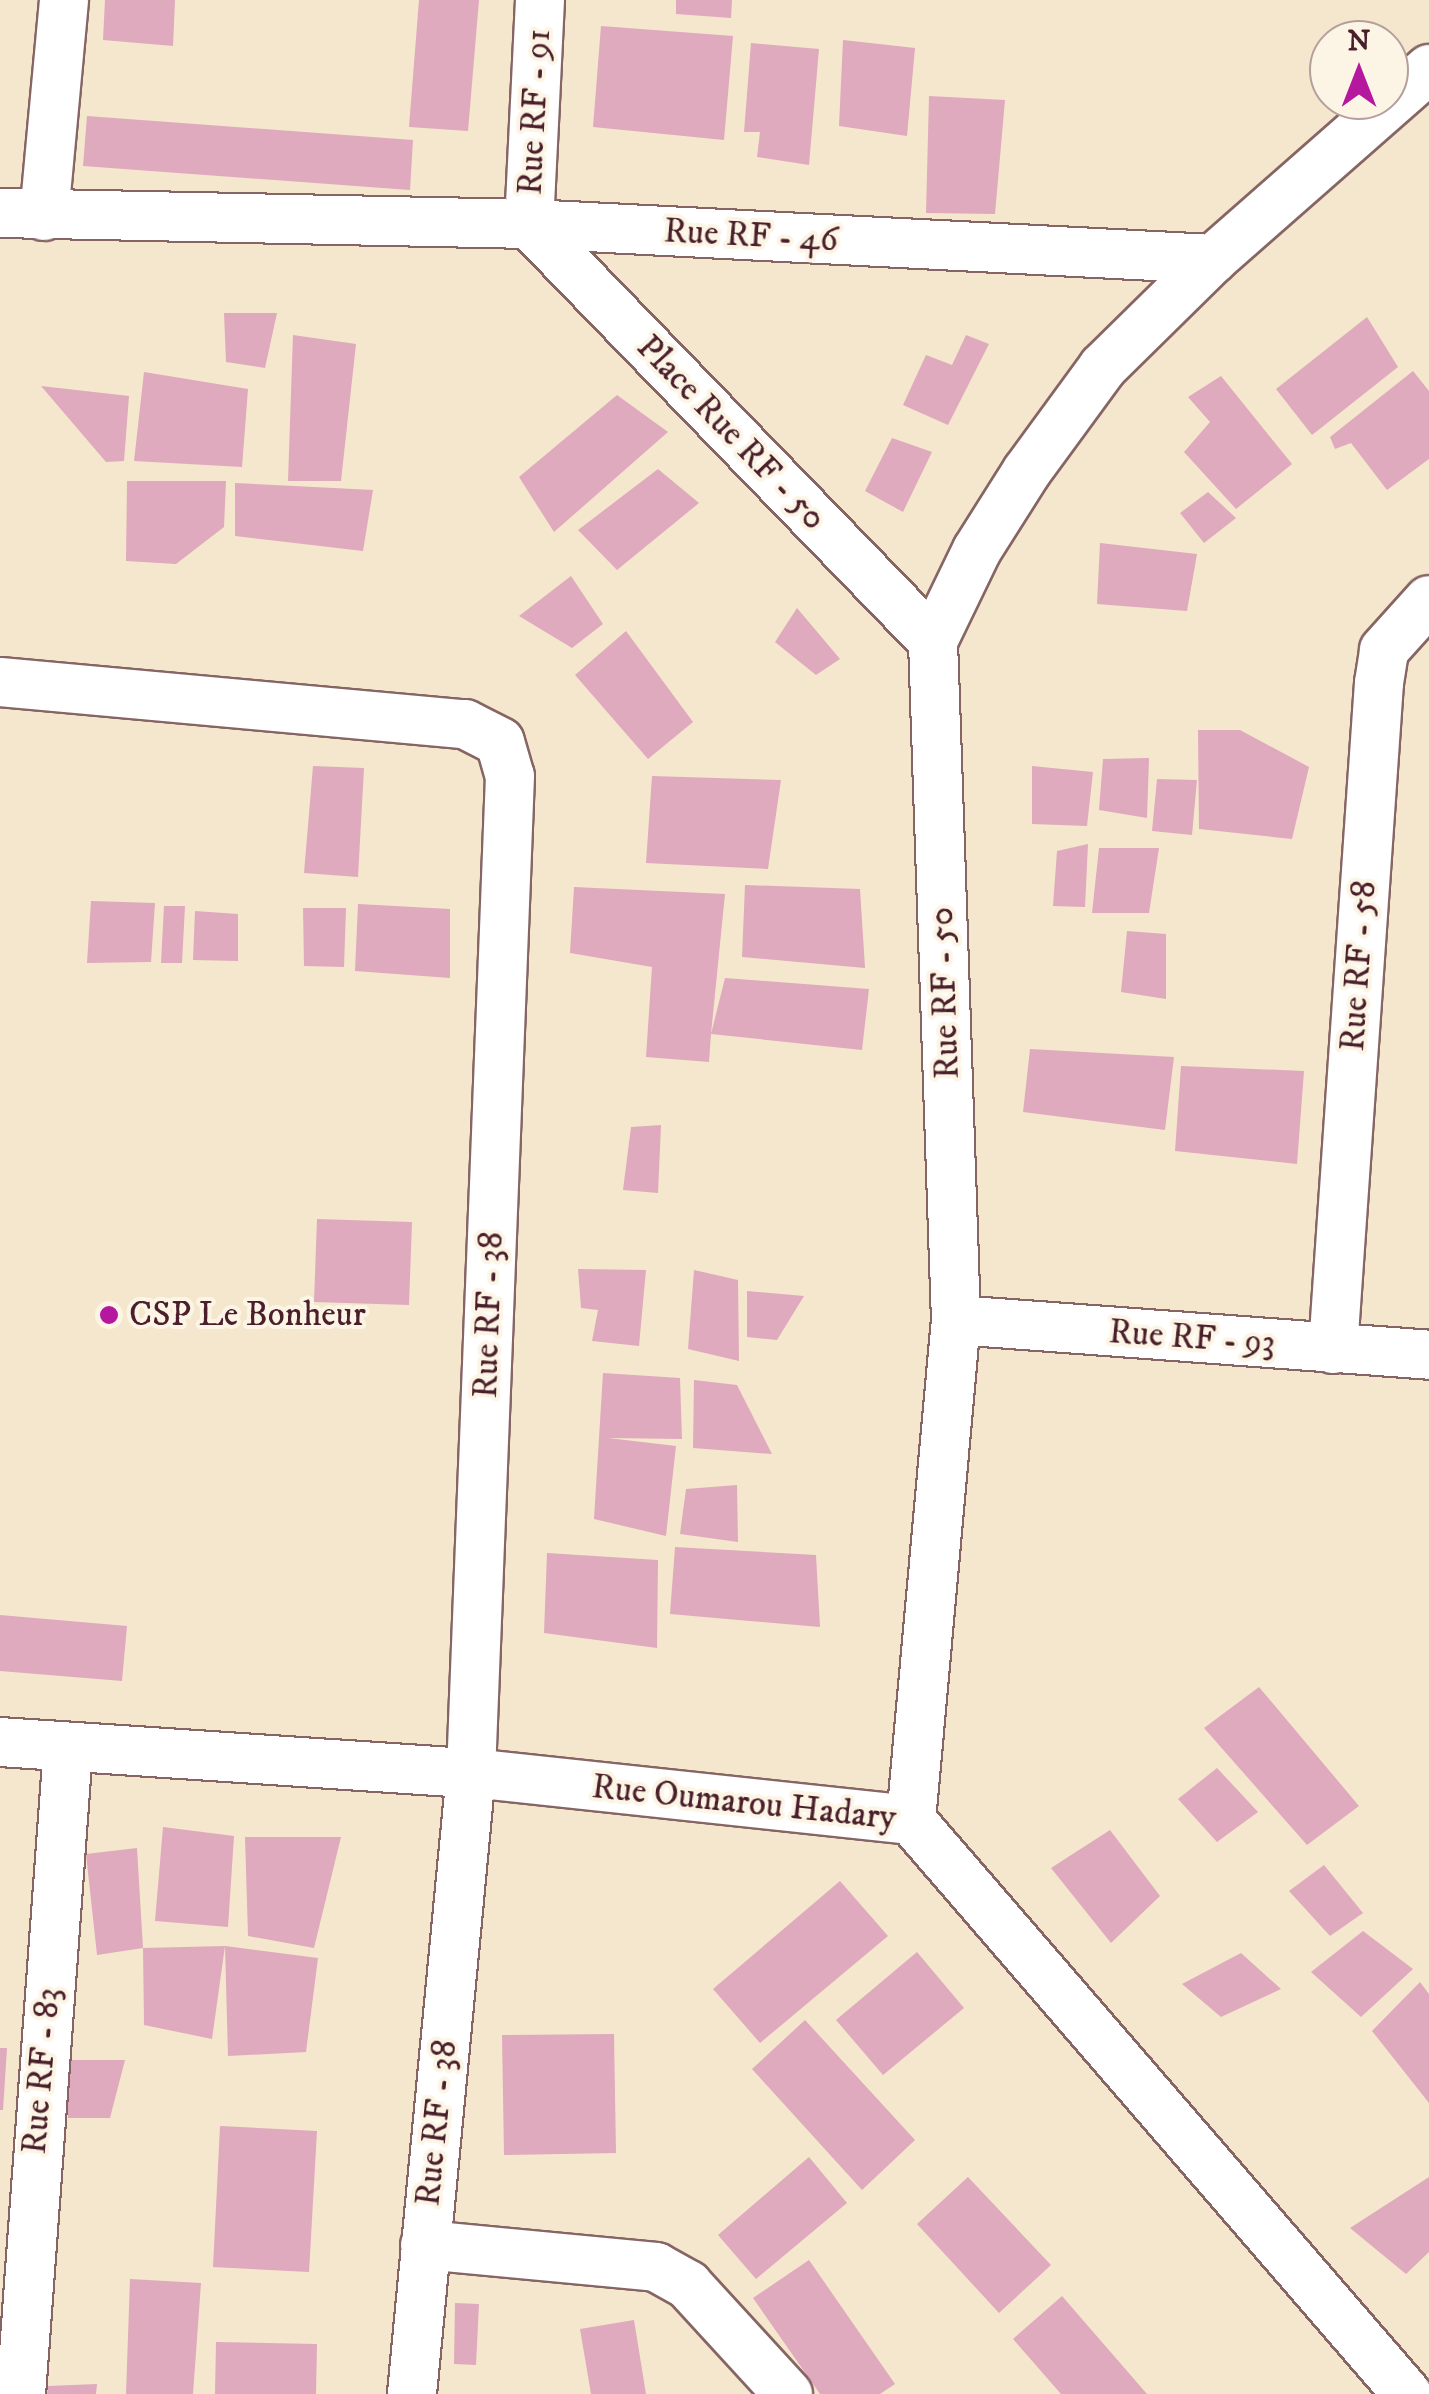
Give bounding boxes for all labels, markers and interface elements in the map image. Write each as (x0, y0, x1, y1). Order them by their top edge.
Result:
north arrow (1309, 20, 1409, 120)
text: N (1348, 24, 1370, 59)
street label: Rue RF - 91 (510, 28, 560, 196)
street label: Rue RF - 46 (663, 210, 839, 262)
street label: Place Rue RF - 50 (627, 327, 835, 539)
street label: Rue RF - 58 (1332, 879, 1386, 1053)
street label: Rue RF - 50 (921, 906, 969, 1080)
street label: Rue RF - 38 (465, 1231, 513, 1399)
place label: CSP Le Bonheur (129, 1294, 366, 1336)
marker: CSP Le Bonheur (98, 1304, 120, 1326)
street label: Rue RF - 93 (1107, 1311, 1277, 1365)
street label: Rue Oumarou Hadary (590, 1766, 898, 1840)
street label: Rue RF - 83 (14, 1986, 70, 2156)
street label: Rue RF - 38 (407, 2038, 467, 2208)

